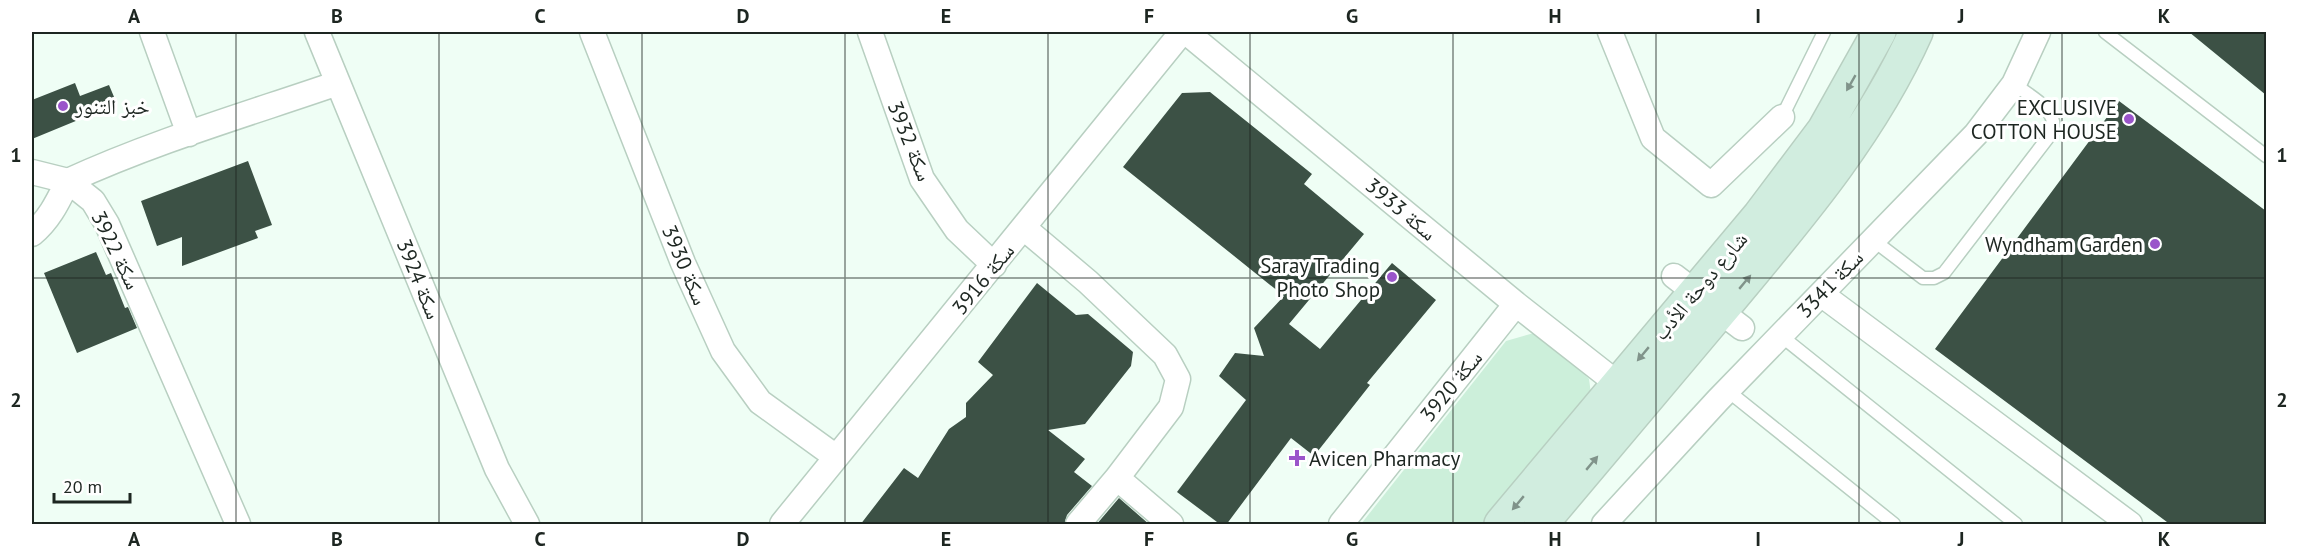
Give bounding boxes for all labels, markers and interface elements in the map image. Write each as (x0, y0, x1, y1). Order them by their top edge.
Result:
text: A (128, 3, 141, 29)
text: B (331, 3, 343, 29)
text: C (534, 3, 546, 29)
text: D (737, 3, 750, 29)
text: E (941, 3, 951, 29)
text: F (1144, 3, 1154, 29)
text: G (1346, 3, 1358, 29)
text: H (1548, 3, 1562, 29)
text: I (1755, 3, 1761, 29)
text: J (1957, 3, 1964, 29)
text: K (2158, 3, 2171, 29)
one-way arrow (1846, 75, 1856, 92)
place label: خبز التنور (74, 93, 150, 120)
place label: EXCLUSIVE COTTON HOUSE (1971, 94, 2117, 145)
street label: سكة 3932 (882, 97, 938, 185)
marker: خبز التنور (56, 99, 70, 113)
marker: EXCLUSIVE COTTON HOUSE (2122, 112, 2136, 126)
text: 1 (10, 142, 22, 168)
text: 1 (2276, 142, 2288, 168)
street label: سكة 3933 (1360, 172, 1442, 246)
street label: سكة 3922 (85, 206, 147, 294)
street label: سكة 3930 (656, 221, 714, 309)
street label: شارع دوحة الأدب (1647, 226, 1753, 346)
place label: Wyndham Garden (1985, 231, 2143, 258)
street label: سكة 3924 (391, 235, 447, 323)
marker: Wyndham Garden (2148, 237, 2162, 251)
street label: سكة 3916 (946, 238, 1020, 320)
street label: سكة 3341 (1791, 244, 1869, 324)
place label: Saray Trading Photo Shop (1260, 252, 1380, 303)
marker: Saray Trading Photo Shop (1385, 270, 1399, 284)
one-way arrow (1738, 274, 1751, 290)
street label: سكة 3920 (1414, 345, 1488, 427)
one-way arrow (1637, 346, 1650, 361)
text: 2 (10, 387, 22, 413)
text: 2 (2276, 387, 2288, 413)
place label: Avicen Pharmacy (1309, 445, 1461, 472)
marker: Avicen Pharmacy (1290, 451, 1304, 465)
one-way arrow (1585, 456, 1598, 471)
scale bar (54, 466, 130, 504)
text: 20 m (63, 475, 102, 498)
one-way arrow (1512, 495, 1525, 511)
text: A (128, 526, 141, 552)
text: B (331, 526, 343, 552)
text: C (534, 526, 546, 552)
text: D (737, 526, 750, 552)
text: E (941, 526, 951, 552)
text: F (1144, 526, 1154, 552)
text: G (1346, 526, 1358, 552)
text: H (1548, 526, 1562, 552)
text: I (1755, 526, 1761, 552)
text: J (1957, 526, 1964, 552)
text: K (2158, 526, 2171, 552)

